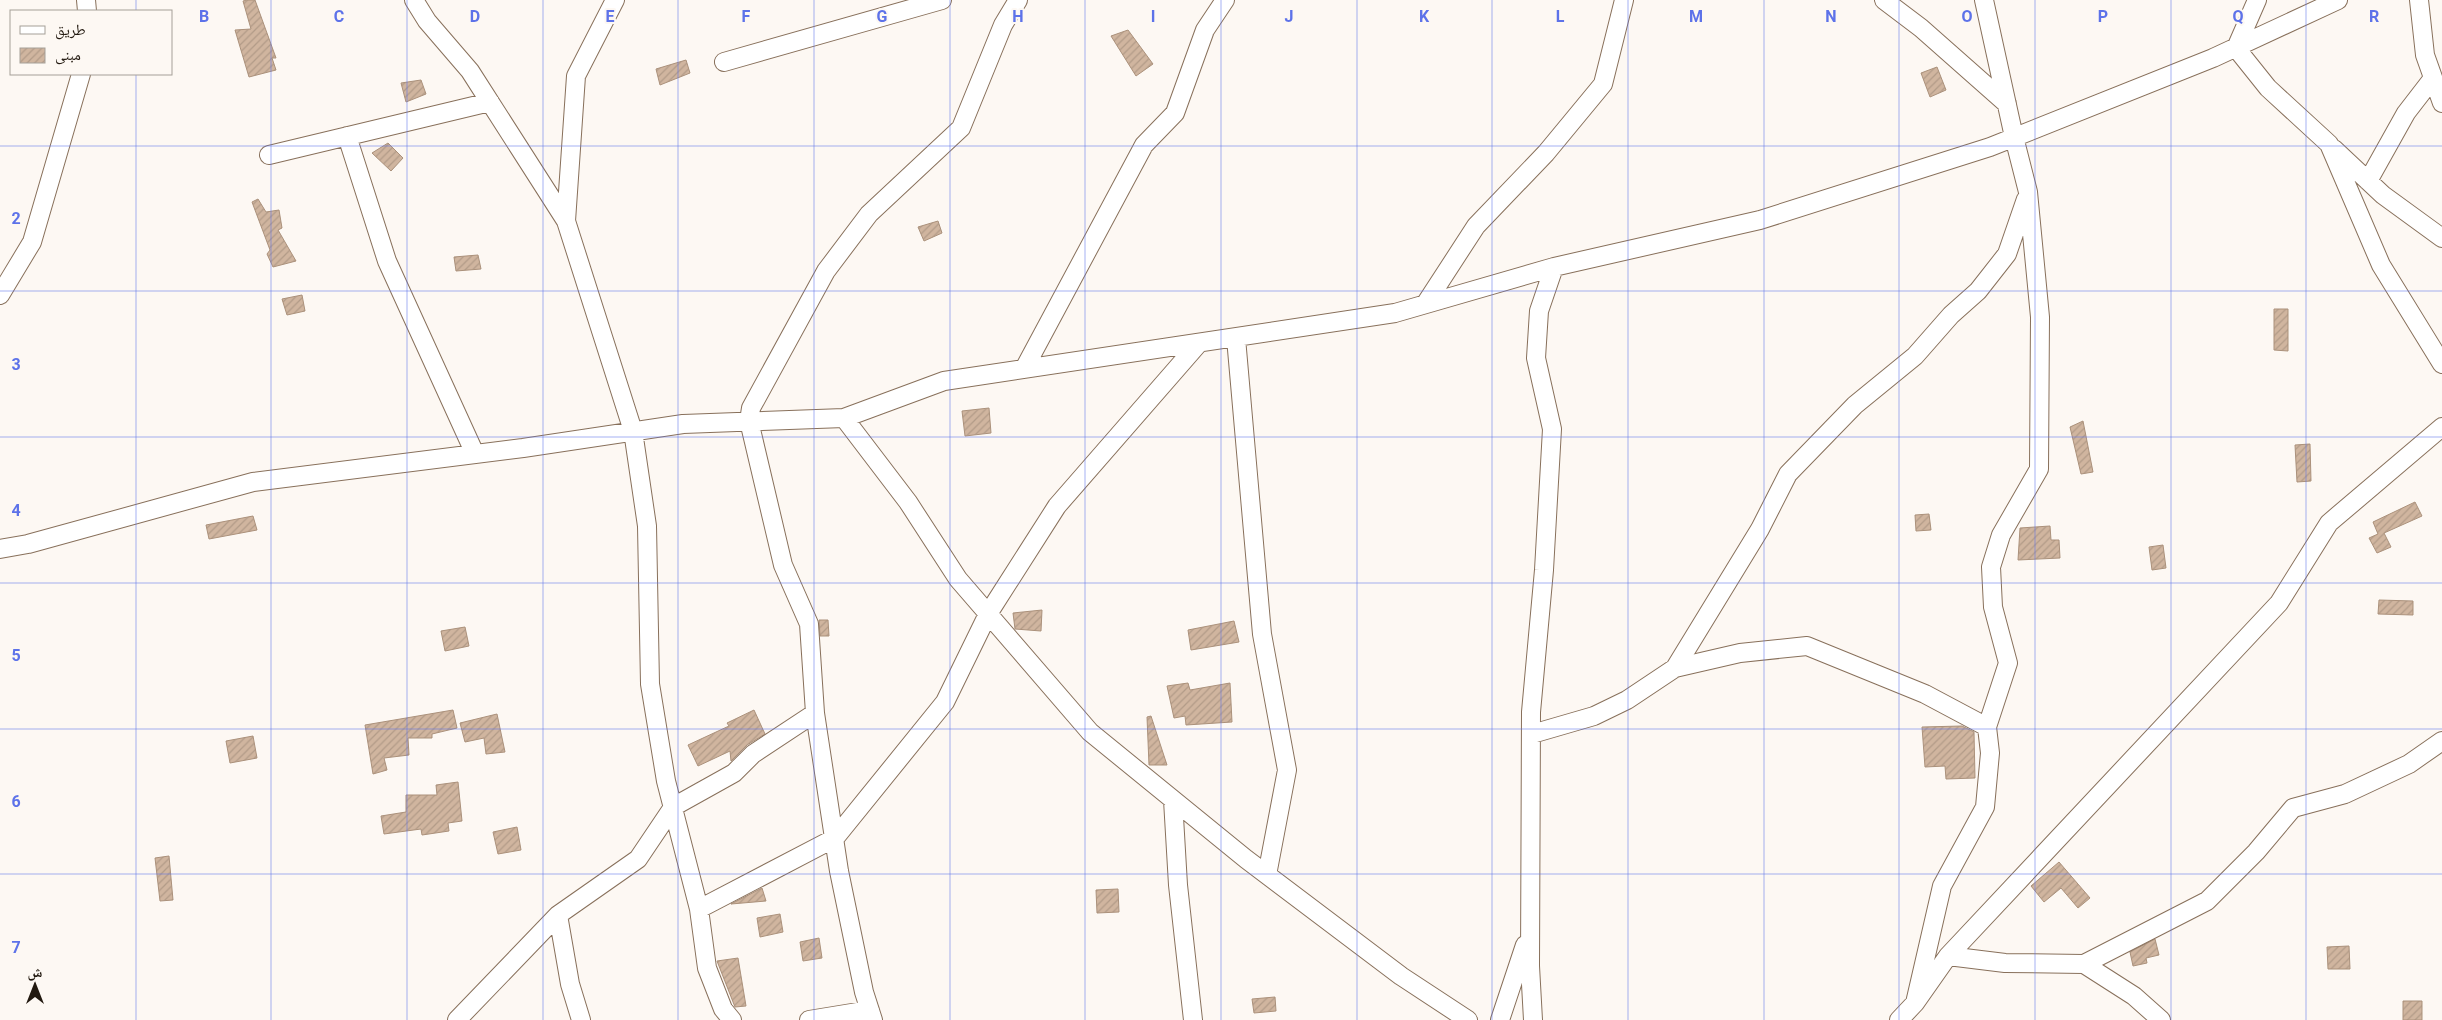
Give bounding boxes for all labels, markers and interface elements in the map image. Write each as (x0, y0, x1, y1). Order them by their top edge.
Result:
text: B (199, 7, 209, 26)
text: C (334, 7, 344, 26)
text: D (470, 7, 480, 26)
text: E (606, 7, 615, 26)
text: F (742, 7, 751, 26)
text: G (877, 7, 888, 26)
text: H (1012, 7, 1024, 26)
text: I (1151, 7, 1155, 26)
text: J (1285, 7, 1293, 26)
text: K (1419, 7, 1430, 26)
text: L (1556, 7, 1565, 26)
text: M (1689, 7, 1703, 26)
text: N (1825, 7, 1837, 26)
text: O (1961, 7, 1973, 26)
text: P (2098, 7, 2108, 26)
text: Q (2232, 7, 2244, 26)
text: R (2369, 7, 2379, 26)
legend (10, 10, 172, 75)
text: طريق (55, 21, 86, 40)
text: مبنى (55, 46, 81, 65)
text: 2 (11, 209, 21, 228)
text: 3 (11, 355, 21, 374)
text: 4 (11, 501, 21, 520)
text: 5 (11, 646, 21, 665)
text: 6 (11, 792, 21, 811)
text: 7 (11, 938, 21, 957)
north arrow (10, 960, 60, 1010)
text: ش (28, 964, 43, 981)

